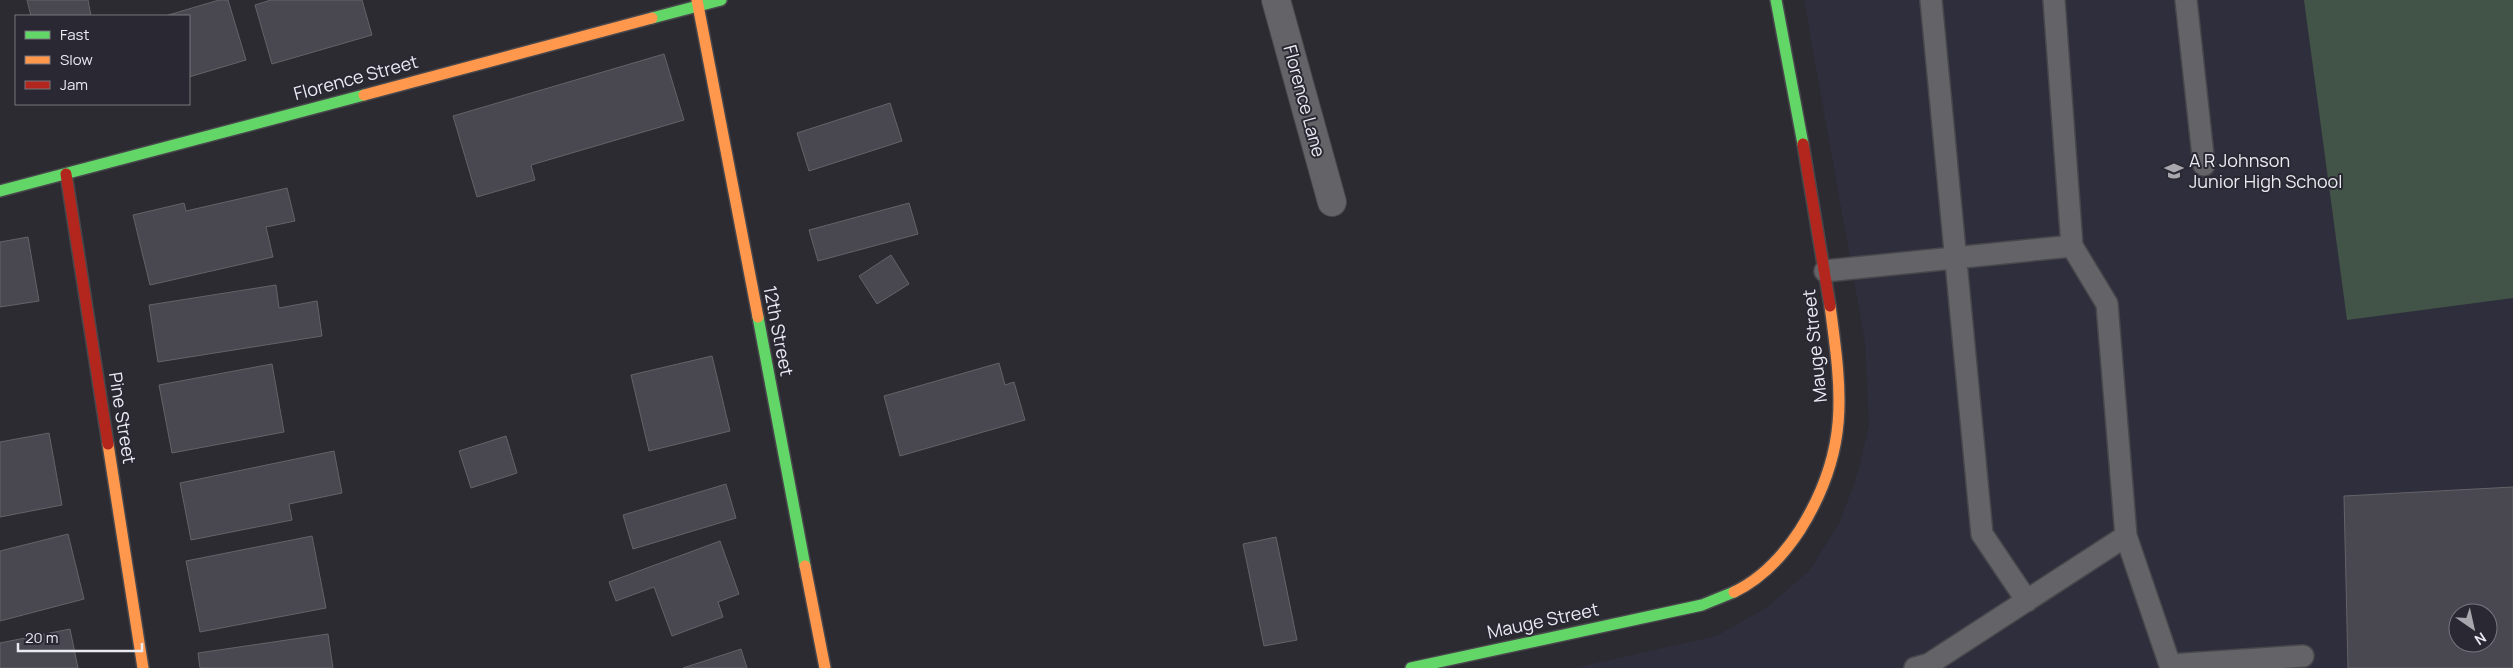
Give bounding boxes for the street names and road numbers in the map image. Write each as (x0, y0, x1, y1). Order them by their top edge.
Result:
street label: Florence Lane (1278, 42, 1331, 160)
street label: Florence Street (291, 49, 421, 105)
street label: 12th Street (758, 284, 800, 378)
street label: Mauge Street (1796, 288, 1832, 404)
street label: Pine Street (104, 370, 142, 466)
street label: Mauge Street (1485, 596, 1601, 644)

